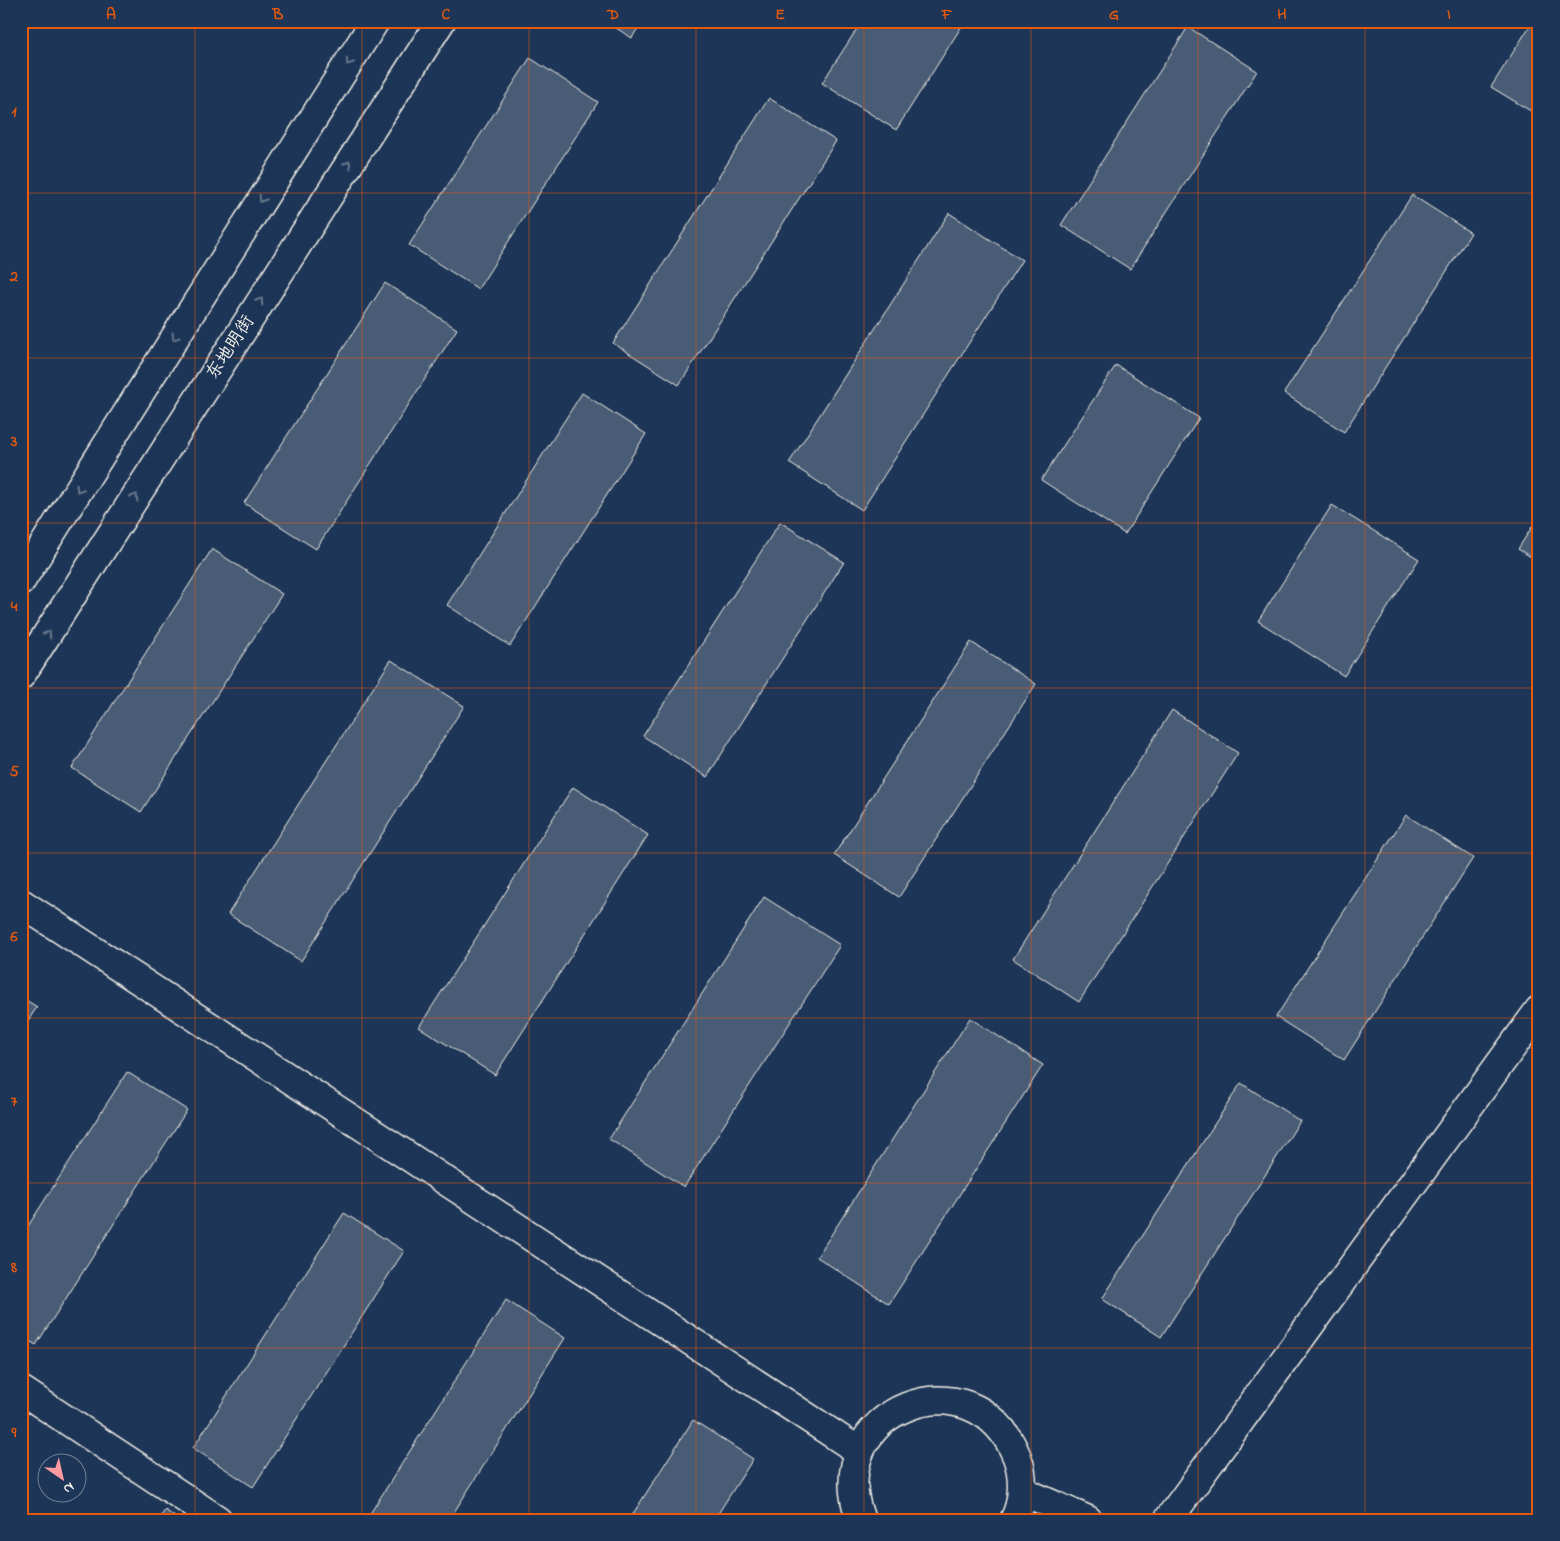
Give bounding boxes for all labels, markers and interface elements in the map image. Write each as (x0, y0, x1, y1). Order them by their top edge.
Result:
text: A (106, 3, 116, 27)
text: B (272, 3, 284, 27)
text: C (442, 3, 451, 27)
text: D (606, 3, 619, 27)
text: E (775, 3, 785, 27)
text: F (941, 3, 953, 27)
text: G (1109, 3, 1119, 27)
text: H (1277, 3, 1287, 27)
text: I (1447, 3, 1451, 27)
one-way arrow (346, 57, 355, 66)
text: 1 (11, 100, 17, 124)
one-way arrow (342, 161, 351, 170)
one-way arrow (259, 194, 268, 203)
text: 2 (9, 265, 18, 289)
one-way arrow (254, 297, 264, 306)
street label: 东地明街 (200, 311, 262, 385)
one-way arrow (172, 331, 182, 340)
text: 3 (10, 430, 18, 454)
one-way arrow (76, 483, 85, 493)
one-way arrow (129, 493, 138, 503)
text: 4 (10, 595, 18, 619)
one-way arrow (41, 630, 51, 639)
text: 5 (9, 760, 19, 784)
text: 6 (9, 925, 18, 949)
text: 7 (11, 1090, 18, 1114)
text: 8 (10, 1256, 17, 1280)
text: 9 (11, 1421, 17, 1445)
north arrow (38, 1454, 88, 1504)
text: N (59, 1476, 78, 1499)

